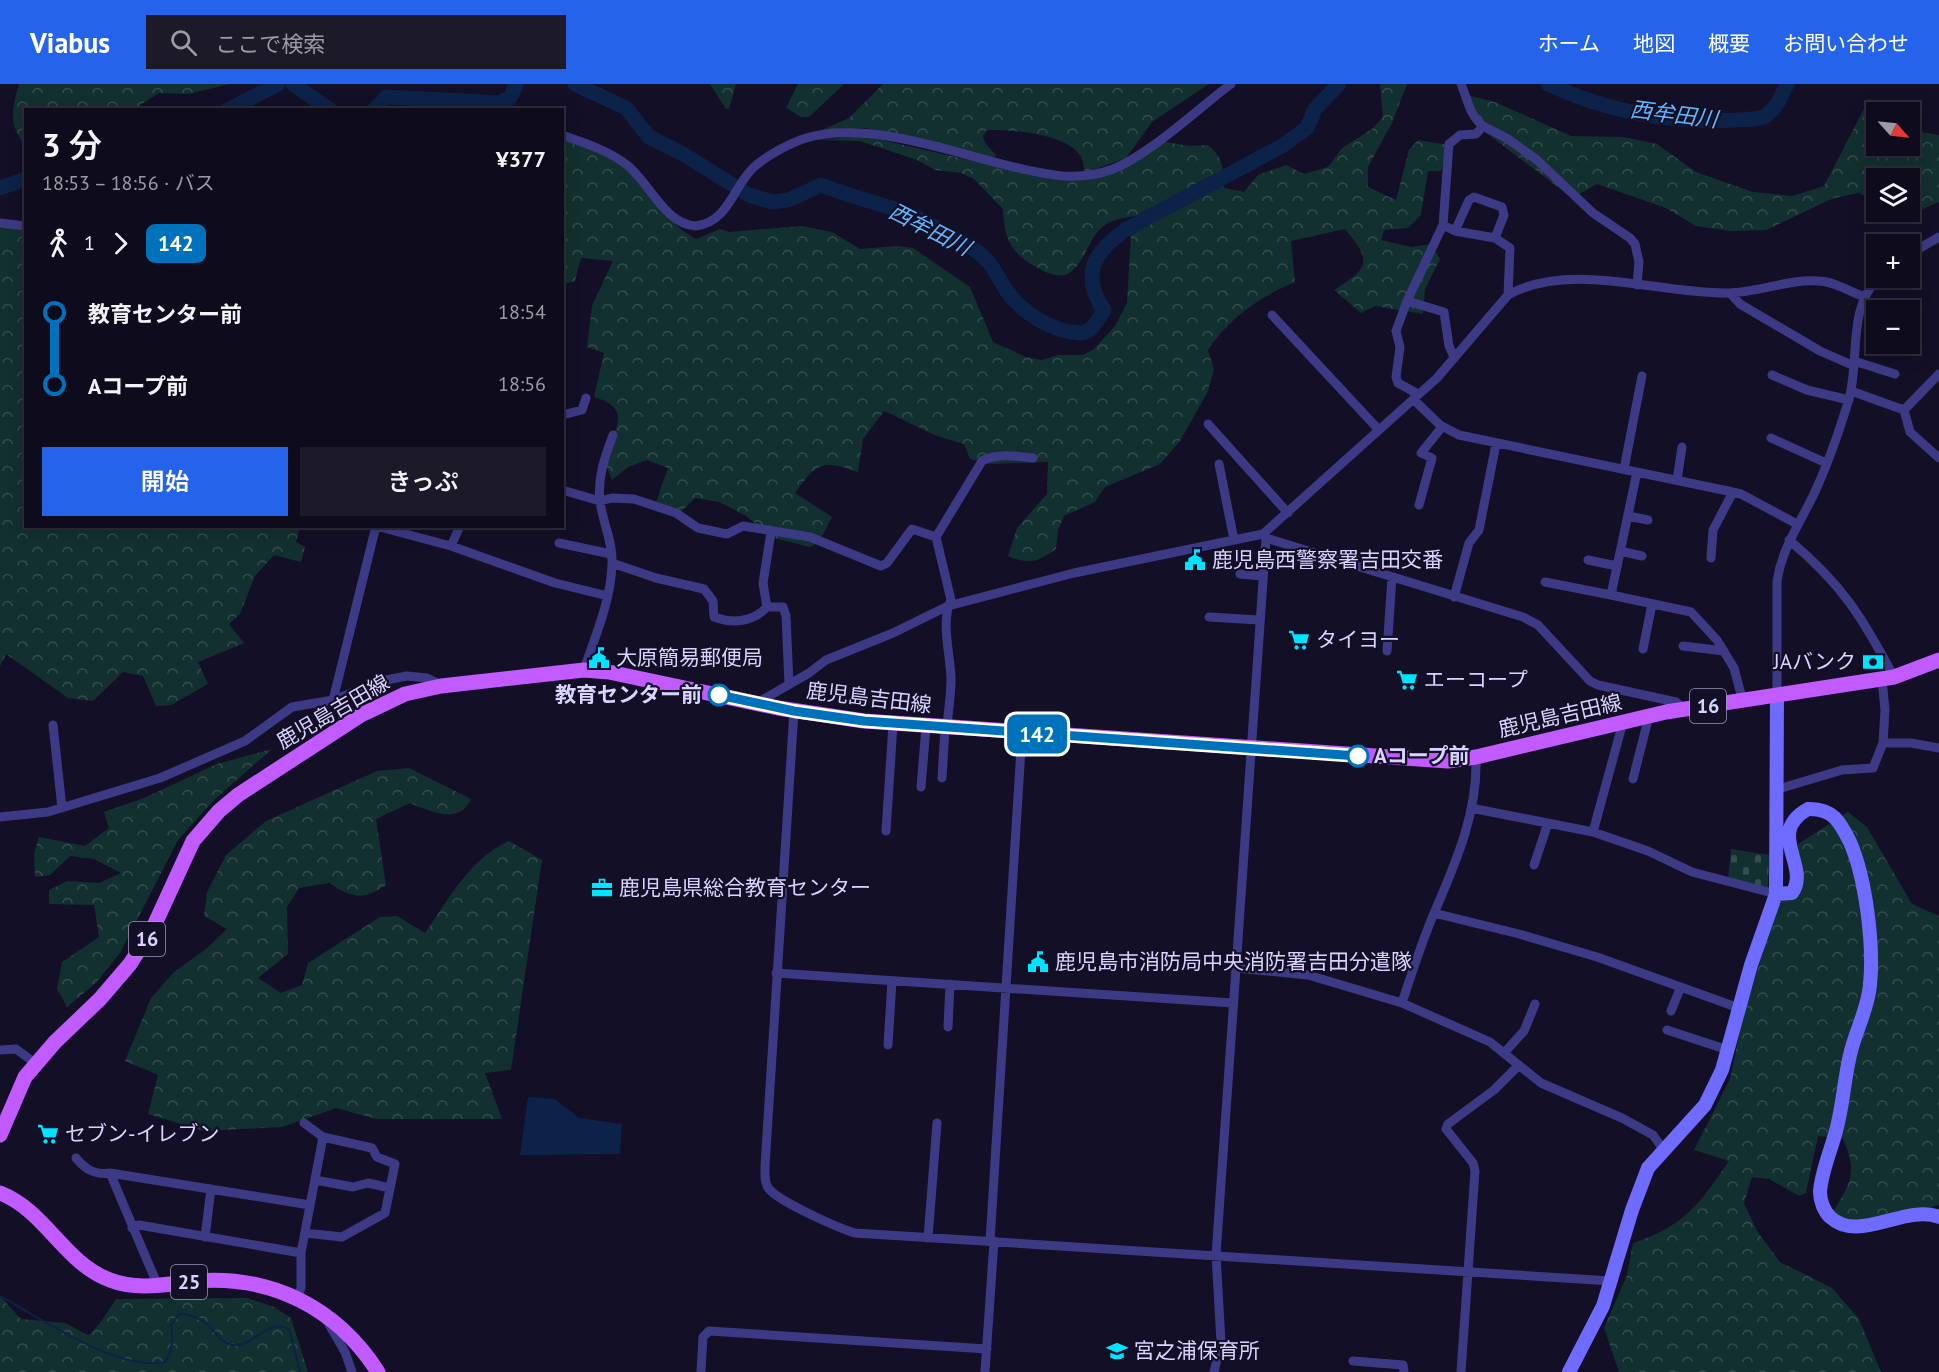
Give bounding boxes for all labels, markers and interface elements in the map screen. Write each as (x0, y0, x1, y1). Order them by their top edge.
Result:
search box (146, 15, 566, 69)
text: Viabus (30, 24, 110, 61)
icon: search (167, 26, 200, 59)
text: ここで検索 (215, 30, 325, 58)
text: ホーム (1538, 30, 1600, 57)
text: 地図 (1633, 30, 1675, 57)
text: 概要 (1708, 30, 1750, 57)
text: お問い合わせ (1783, 30, 1909, 57)
water label: 西牟田川 (1629, 95, 1721, 134)
north arrow (1866, 102, 1920, 156)
map controls (1866, 102, 1920, 354)
text: 3 分 (42, 123, 102, 166)
text: ¥377 (496, 145, 546, 173)
button: layers (1866, 168, 1920, 222)
text: 18:53 – 18:56 · バス (42, 170, 215, 196)
water label: 西牟田川 (884, 197, 977, 262)
icon: walk (42, 227, 75, 260)
icon: forward (104, 227, 137, 260)
text: 1 (84, 230, 95, 256)
text: 142 (158, 230, 194, 257)
button: + (1866, 234, 1920, 288)
text: 18:54 (498, 299, 546, 325)
text: 教育センター前 (88, 300, 242, 328)
button: − (1866, 300, 1920, 354)
text: 18:56 (498, 371, 546, 397)
text: Aコープ前 (88, 372, 188, 400)
button: 開始 (42, 447, 288, 516)
button: きっぷ (300, 447, 546, 516)
place label: 鹿児島西警察署吉田交番 (1212, 546, 1443, 573)
public building icon: 鹿児島西警察署吉田交番 (1183, 548, 1207, 572)
place label: タイヨー (1316, 626, 1400, 653)
supermarket icon: タイヨー (1287, 628, 1311, 652)
place label: 大原簡易郵便局 (616, 644, 763, 671)
public building icon: 大原簡易郵便局 (587, 646, 611, 670)
place label: JAバンク (1773, 648, 1856, 675)
bank icon: JAバンク (1861, 650, 1885, 674)
place label: エーコープ (1424, 666, 1528, 693)
street label: 鹿児島吉田線 (271, 668, 394, 755)
supermarket icon: エーコープ (1395, 668, 1419, 692)
street label: 鹿児島吉田線 (805, 676, 933, 719)
place label: 教育センター前 (555, 681, 702, 708)
marker: 教育センター前 (708, 684, 730, 706)
street label: 鹿児島吉田線 (1495, 688, 1624, 743)
road number: 16 (1690, 689, 1726, 723)
line badge: 142 (1002, 714, 1072, 754)
text: 142 (1019, 721, 1055, 748)
place label: Aコープ前 (1374, 742, 1469, 769)
marker: Aコープ前 (1347, 745, 1369, 767)
place label: 鹿児島県総合教育センター (619, 874, 871, 901)
office icon: 鹿児島県総合教育センター (590, 876, 614, 900)
road number: 16 (129, 922, 165, 956)
place label: 鹿児島市消防局中央消防署吉田分遣隊 (1055, 948, 1412, 975)
public building icon: 鹿児島市消防局中央消防署吉田分遣隊 (1026, 950, 1050, 974)
place label: セブン-イレブン (65, 1120, 220, 1147)
supermarket icon: セブン-イレブン (36, 1122, 60, 1146)
road number: 25 (171, 1265, 207, 1299)
place label: 宮之浦保育所 (1134, 1337, 1260, 1364)
school or university icon: 宮之浦保育所 (1105, 1339, 1129, 1363)

